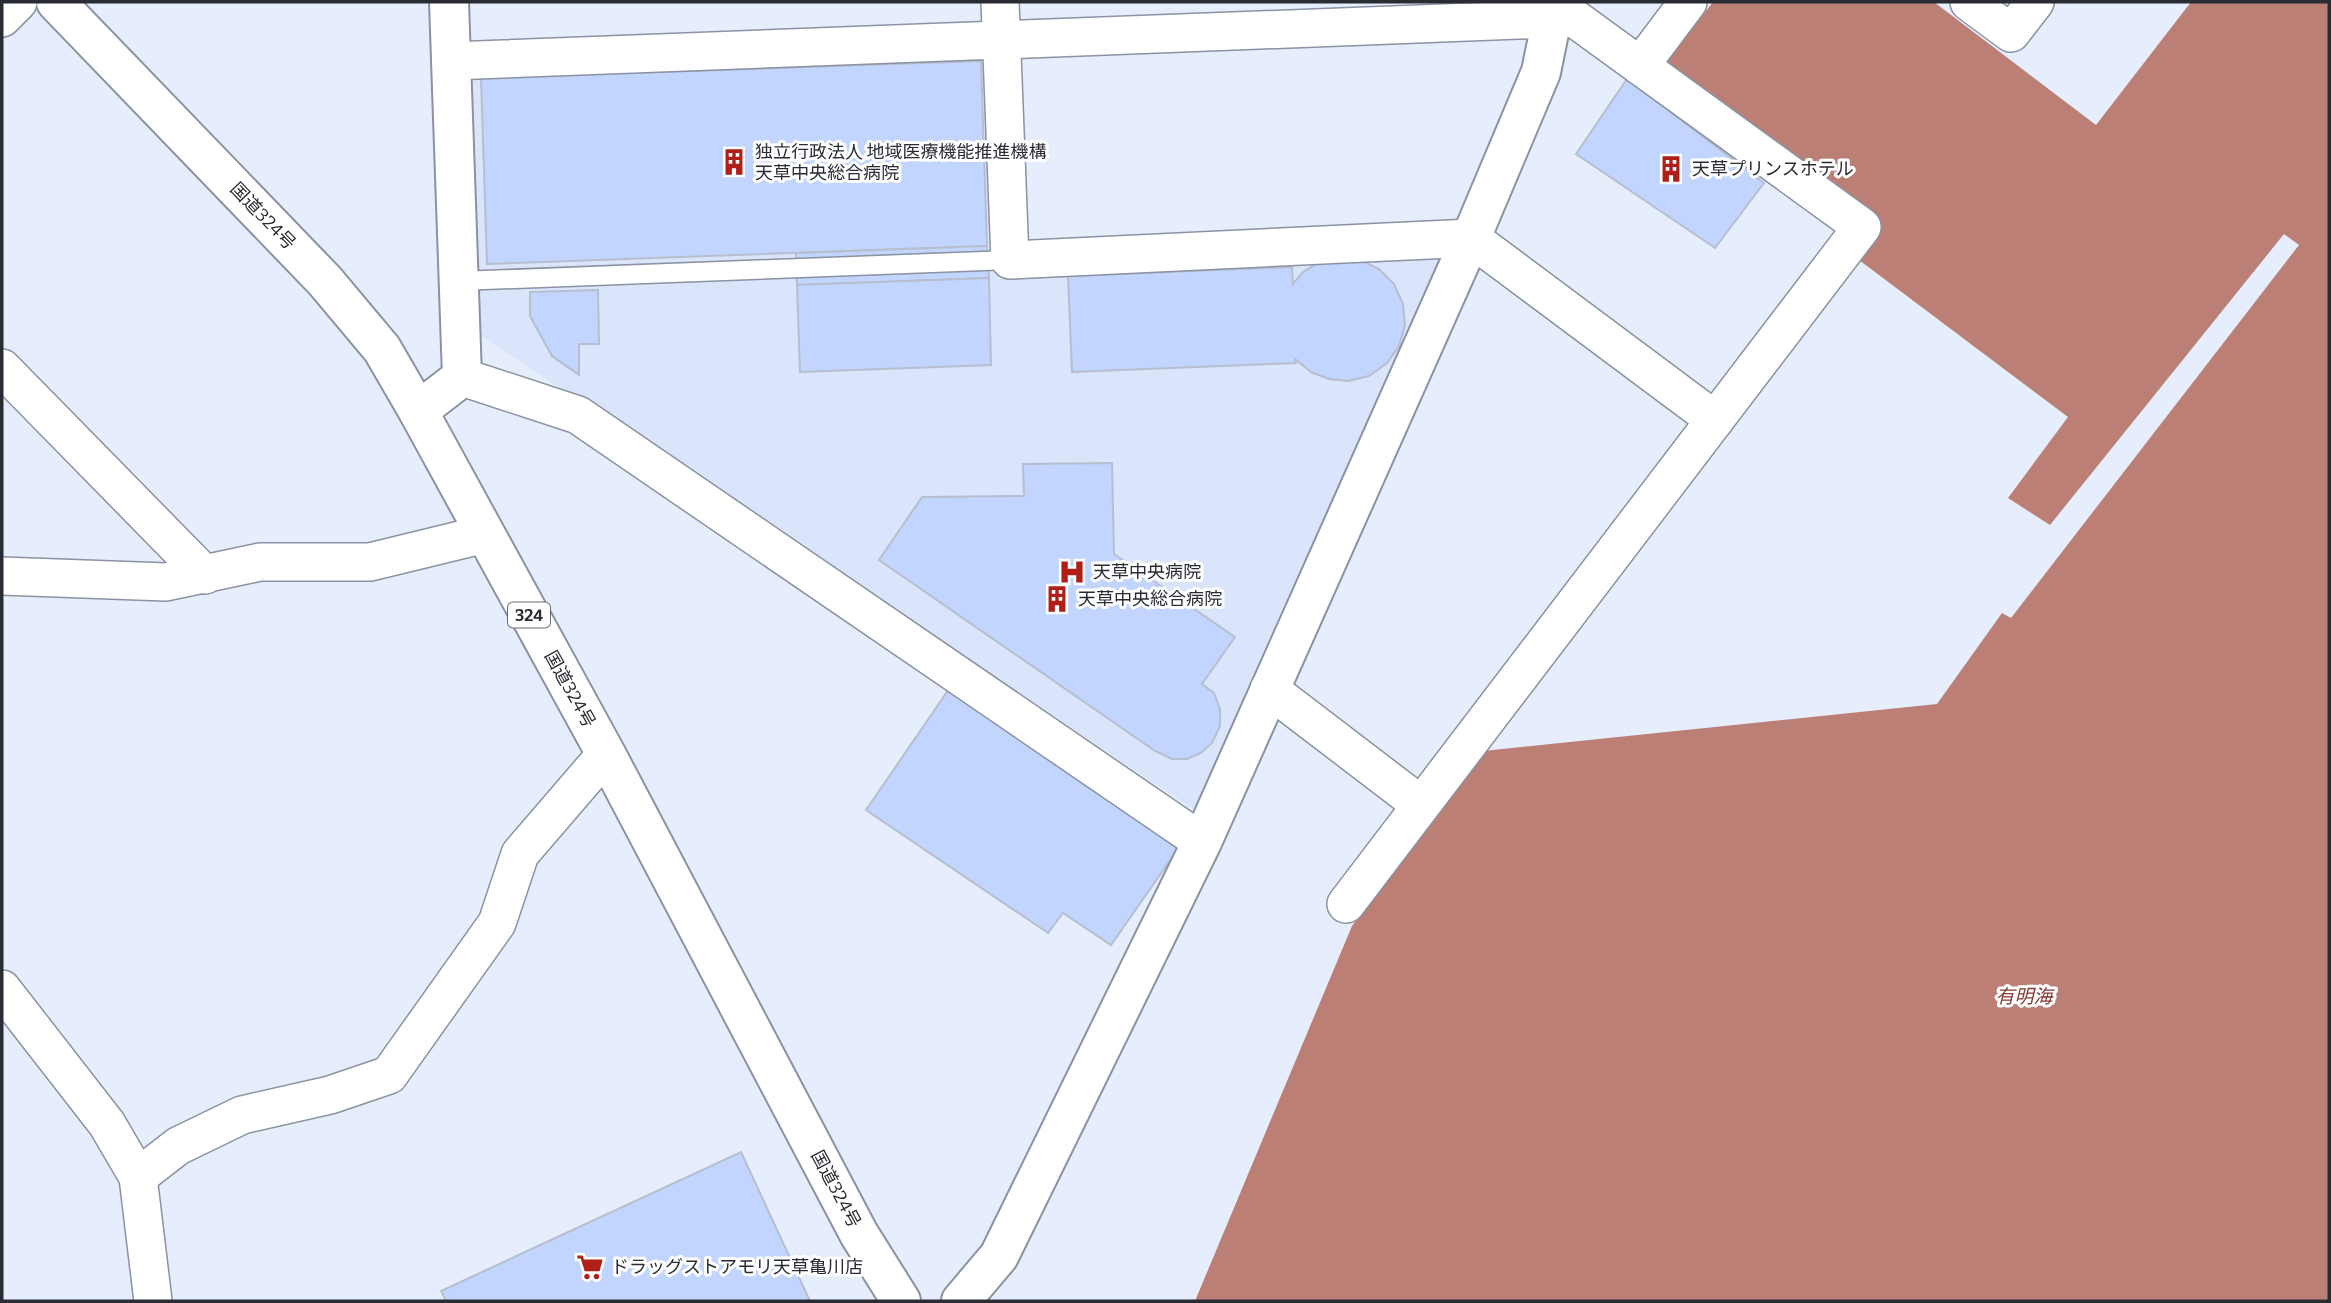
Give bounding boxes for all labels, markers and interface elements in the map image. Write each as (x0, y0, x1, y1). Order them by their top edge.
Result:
place label: 独立行政法人 地域医療機能推進機構 天草中央総合病院 (755, 141, 1047, 184)
building icon: 独立行政法人 地域医療機能推進機構 天草中央総合病院 (719, 147, 749, 177)
building icon: 天草プリンスホテル (1656, 154, 1686, 184)
place label: 天草プリンスホテル (1692, 158, 1854, 180)
street label: 国道324号 (226, 178, 300, 254)
hospital icon: 天草中央病院 (1057, 557, 1087, 587)
place label: 天草中央病院 (1093, 561, 1201, 583)
building icon: 天草中央総合病院 (1042, 584, 1072, 614)
place label: 天草中央総合病院 (1078, 588, 1222, 610)
road number: 324 (508, 602, 550, 628)
street label: 国道324号 (540, 647, 600, 731)
water label: 有明海 (1995, 985, 2055, 1008)
street label: 国道324号 (806, 1146, 866, 1232)
supermarket icon: ドラッグストアモリ天草亀川店 (575, 1252, 605, 1282)
place label: ドラッグストアモリ天草亀川店 (611, 1256, 863, 1278)

